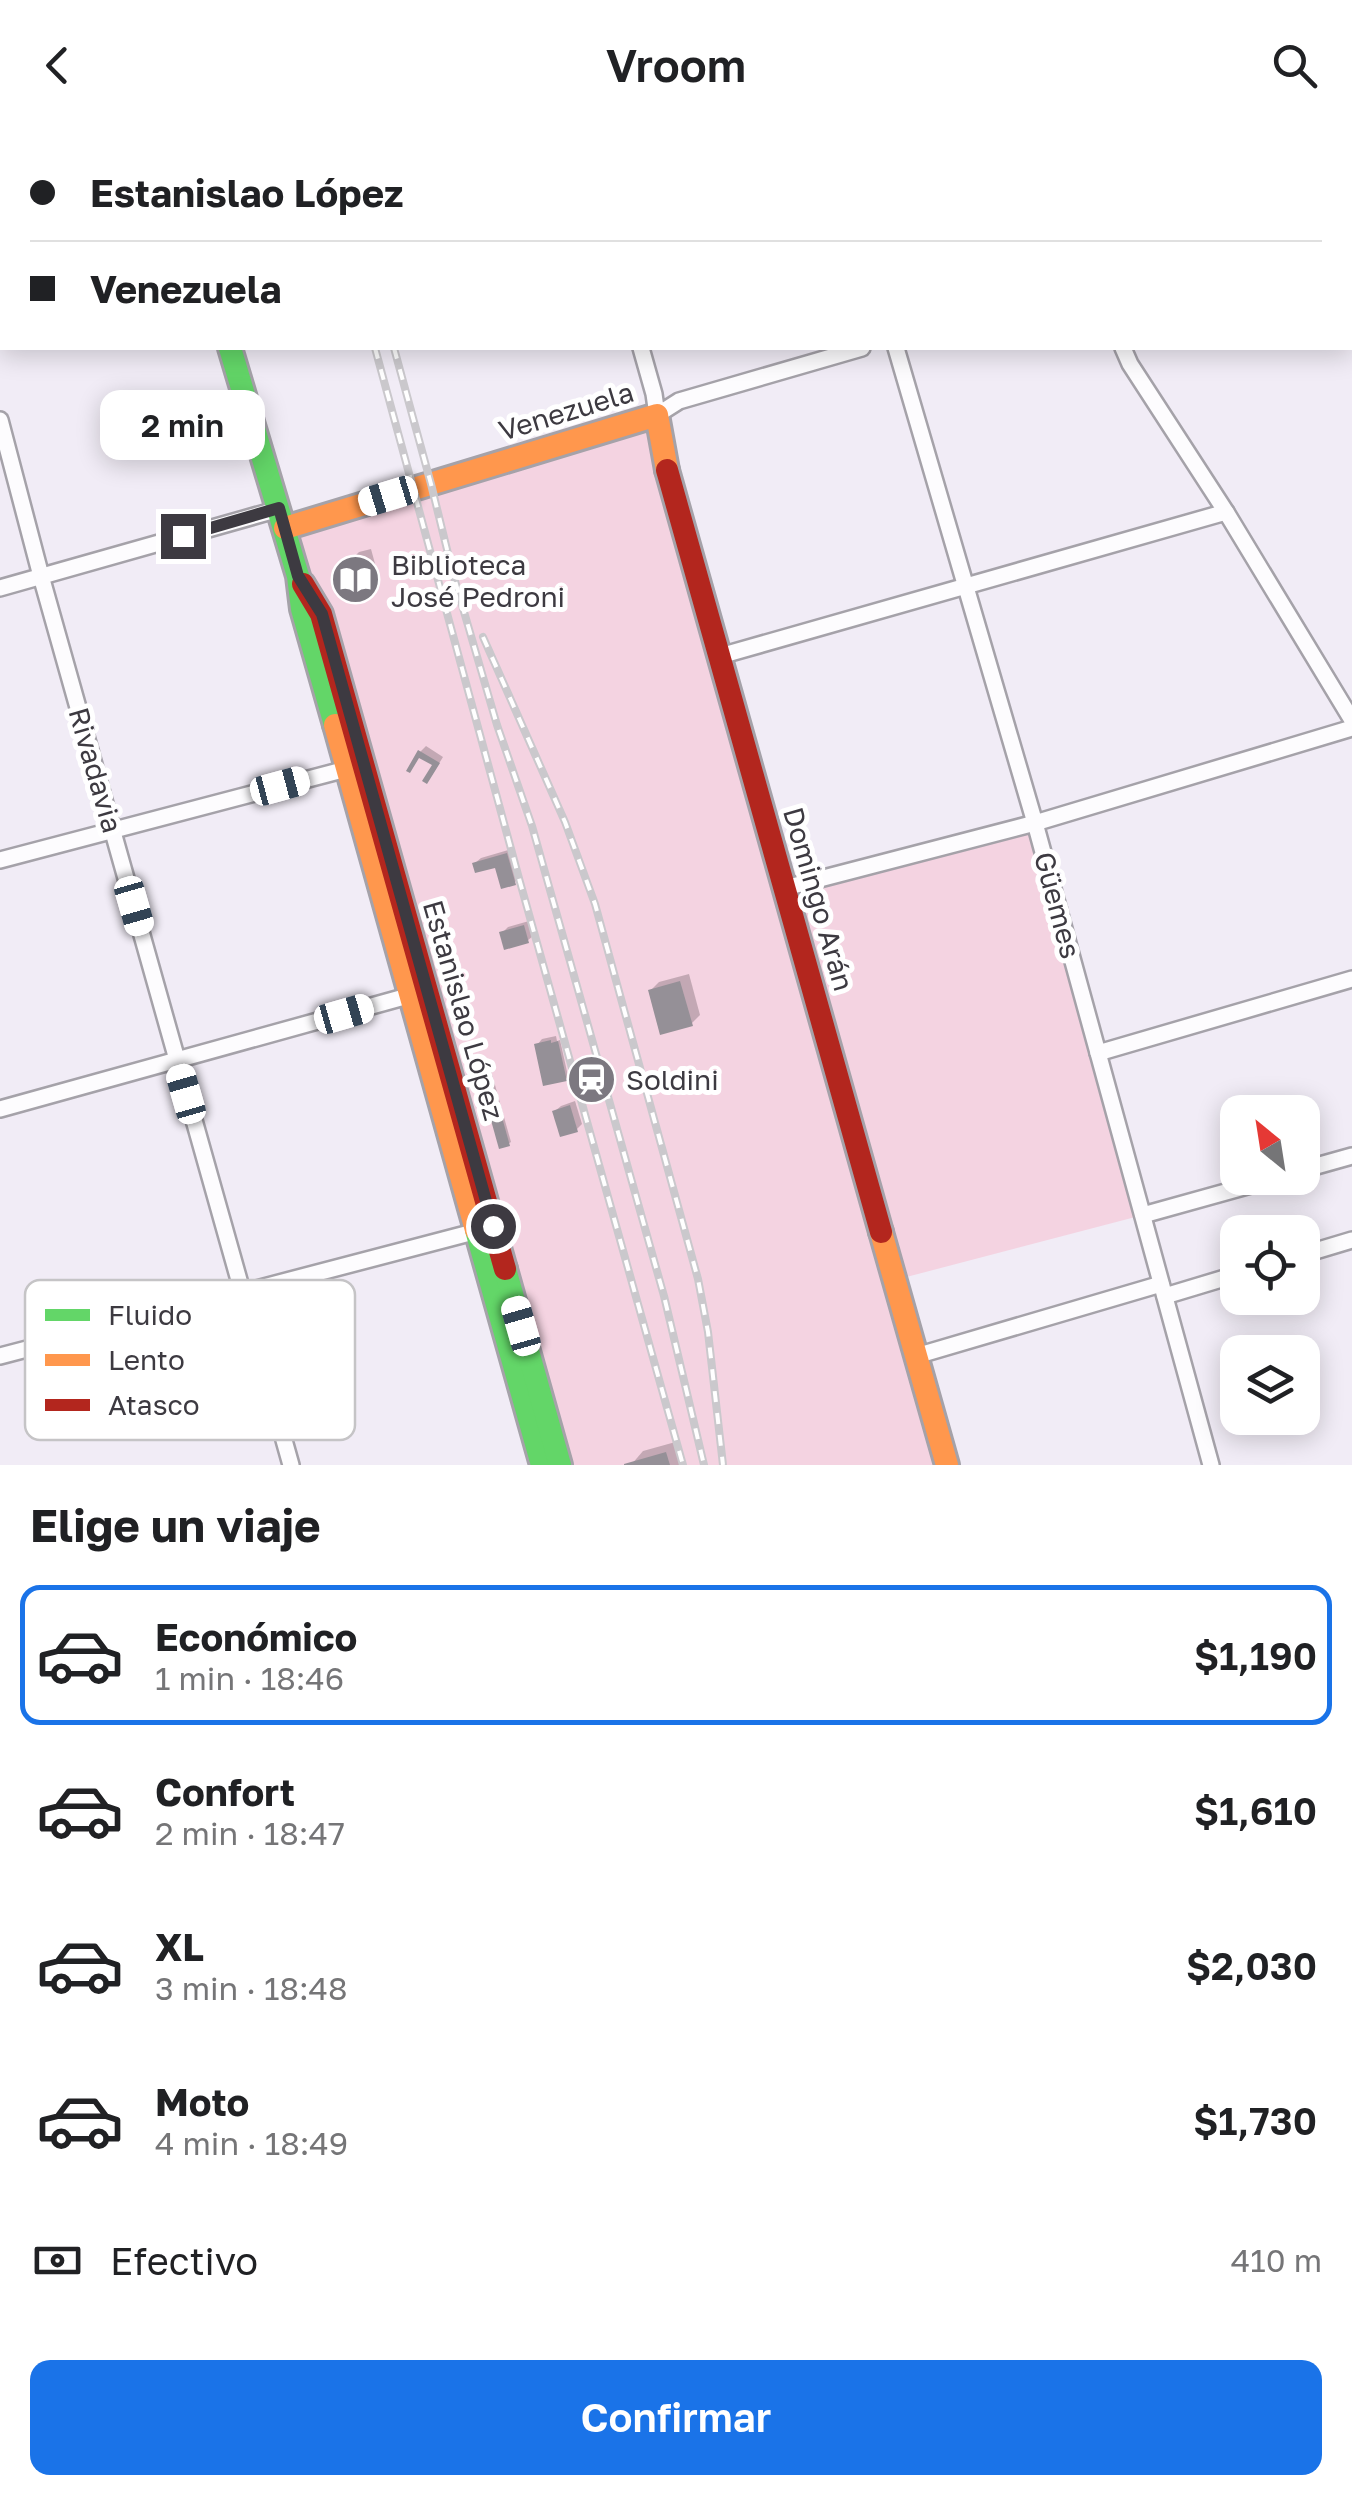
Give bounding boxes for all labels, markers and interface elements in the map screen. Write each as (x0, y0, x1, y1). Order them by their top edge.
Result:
icon: back (30, 38, 85, 93)
text: Vroom (606, 38, 746, 92)
icon: search (1267, 38, 1322, 93)
text: Estanislao López (90, 170, 403, 215)
text: Venezuela (90, 266, 282, 311)
street label: Venezuela (495, 375, 637, 447)
callout: 2 min (100, 391, 266, 461)
text: 2 min (141, 406, 224, 444)
car (355, 473, 421, 519)
route end (161, 514, 206, 559)
place label: Biblioteca José Pedroni (391, 548, 565, 613)
library icon: Biblioteca José Pedroni (330, 554, 382, 606)
street label: Rivadavia (62, 704, 130, 836)
car (247, 764, 313, 808)
street label: Domingo Arán (777, 803, 861, 995)
street label: Güemes (1028, 848, 1088, 962)
car (111, 873, 157, 939)
street label: Estanislao López (417, 896, 511, 1124)
car (311, 991, 377, 1037)
station icon: Soldini (565, 1053, 617, 1105)
car (163, 1061, 209, 1127)
place label: Soldini (626, 1063, 719, 1096)
north arrow (1220, 1095, 1320, 1195)
map controls (1220, 1095, 1320, 1435)
route start (471, 1204, 516, 1249)
button: locate (1220, 1215, 1320, 1315)
legend (25, 1280, 355, 1440)
car (498, 1293, 544, 1359)
text: Fluido (108, 1298, 192, 1331)
button: layers (1220, 1335, 1320, 1435)
text: Lento (108, 1343, 185, 1376)
text: Atasco (108, 1388, 200, 1421)
text: Elige un viaje (30, 1498, 321, 1552)
icon: car (35, 1610, 125, 1700)
text: Económico (155, 1614, 357, 1659)
text: $1,190 (1194, 1633, 1317, 1678)
text: 1 min · 18:46 (155, 1659, 344, 1697)
icon: car (35, 1765, 125, 1855)
text: Confort (155, 1769, 295, 1814)
text: $1,610 (1194, 1788, 1317, 1833)
text: 2 min · 18:47 (155, 1814, 345, 1852)
icon: car (35, 1920, 125, 2010)
text: XL (155, 1924, 204, 1969)
text: $2,030 (1186, 1943, 1317, 1988)
text: 3 min · 18:48 (155, 1969, 348, 2007)
icon: car (35, 2075, 125, 2165)
text: Moto (155, 2079, 249, 2124)
text: $1,730 (1193, 2098, 1317, 2143)
text: 4 min · 18:49 (155, 2124, 348, 2162)
icon: cash (30, 2233, 85, 2288)
text: Efectivo (110, 2238, 258, 2283)
text: 410 m (1231, 2241, 1322, 2279)
button: Confirmar (30, 2360, 1322, 2475)

